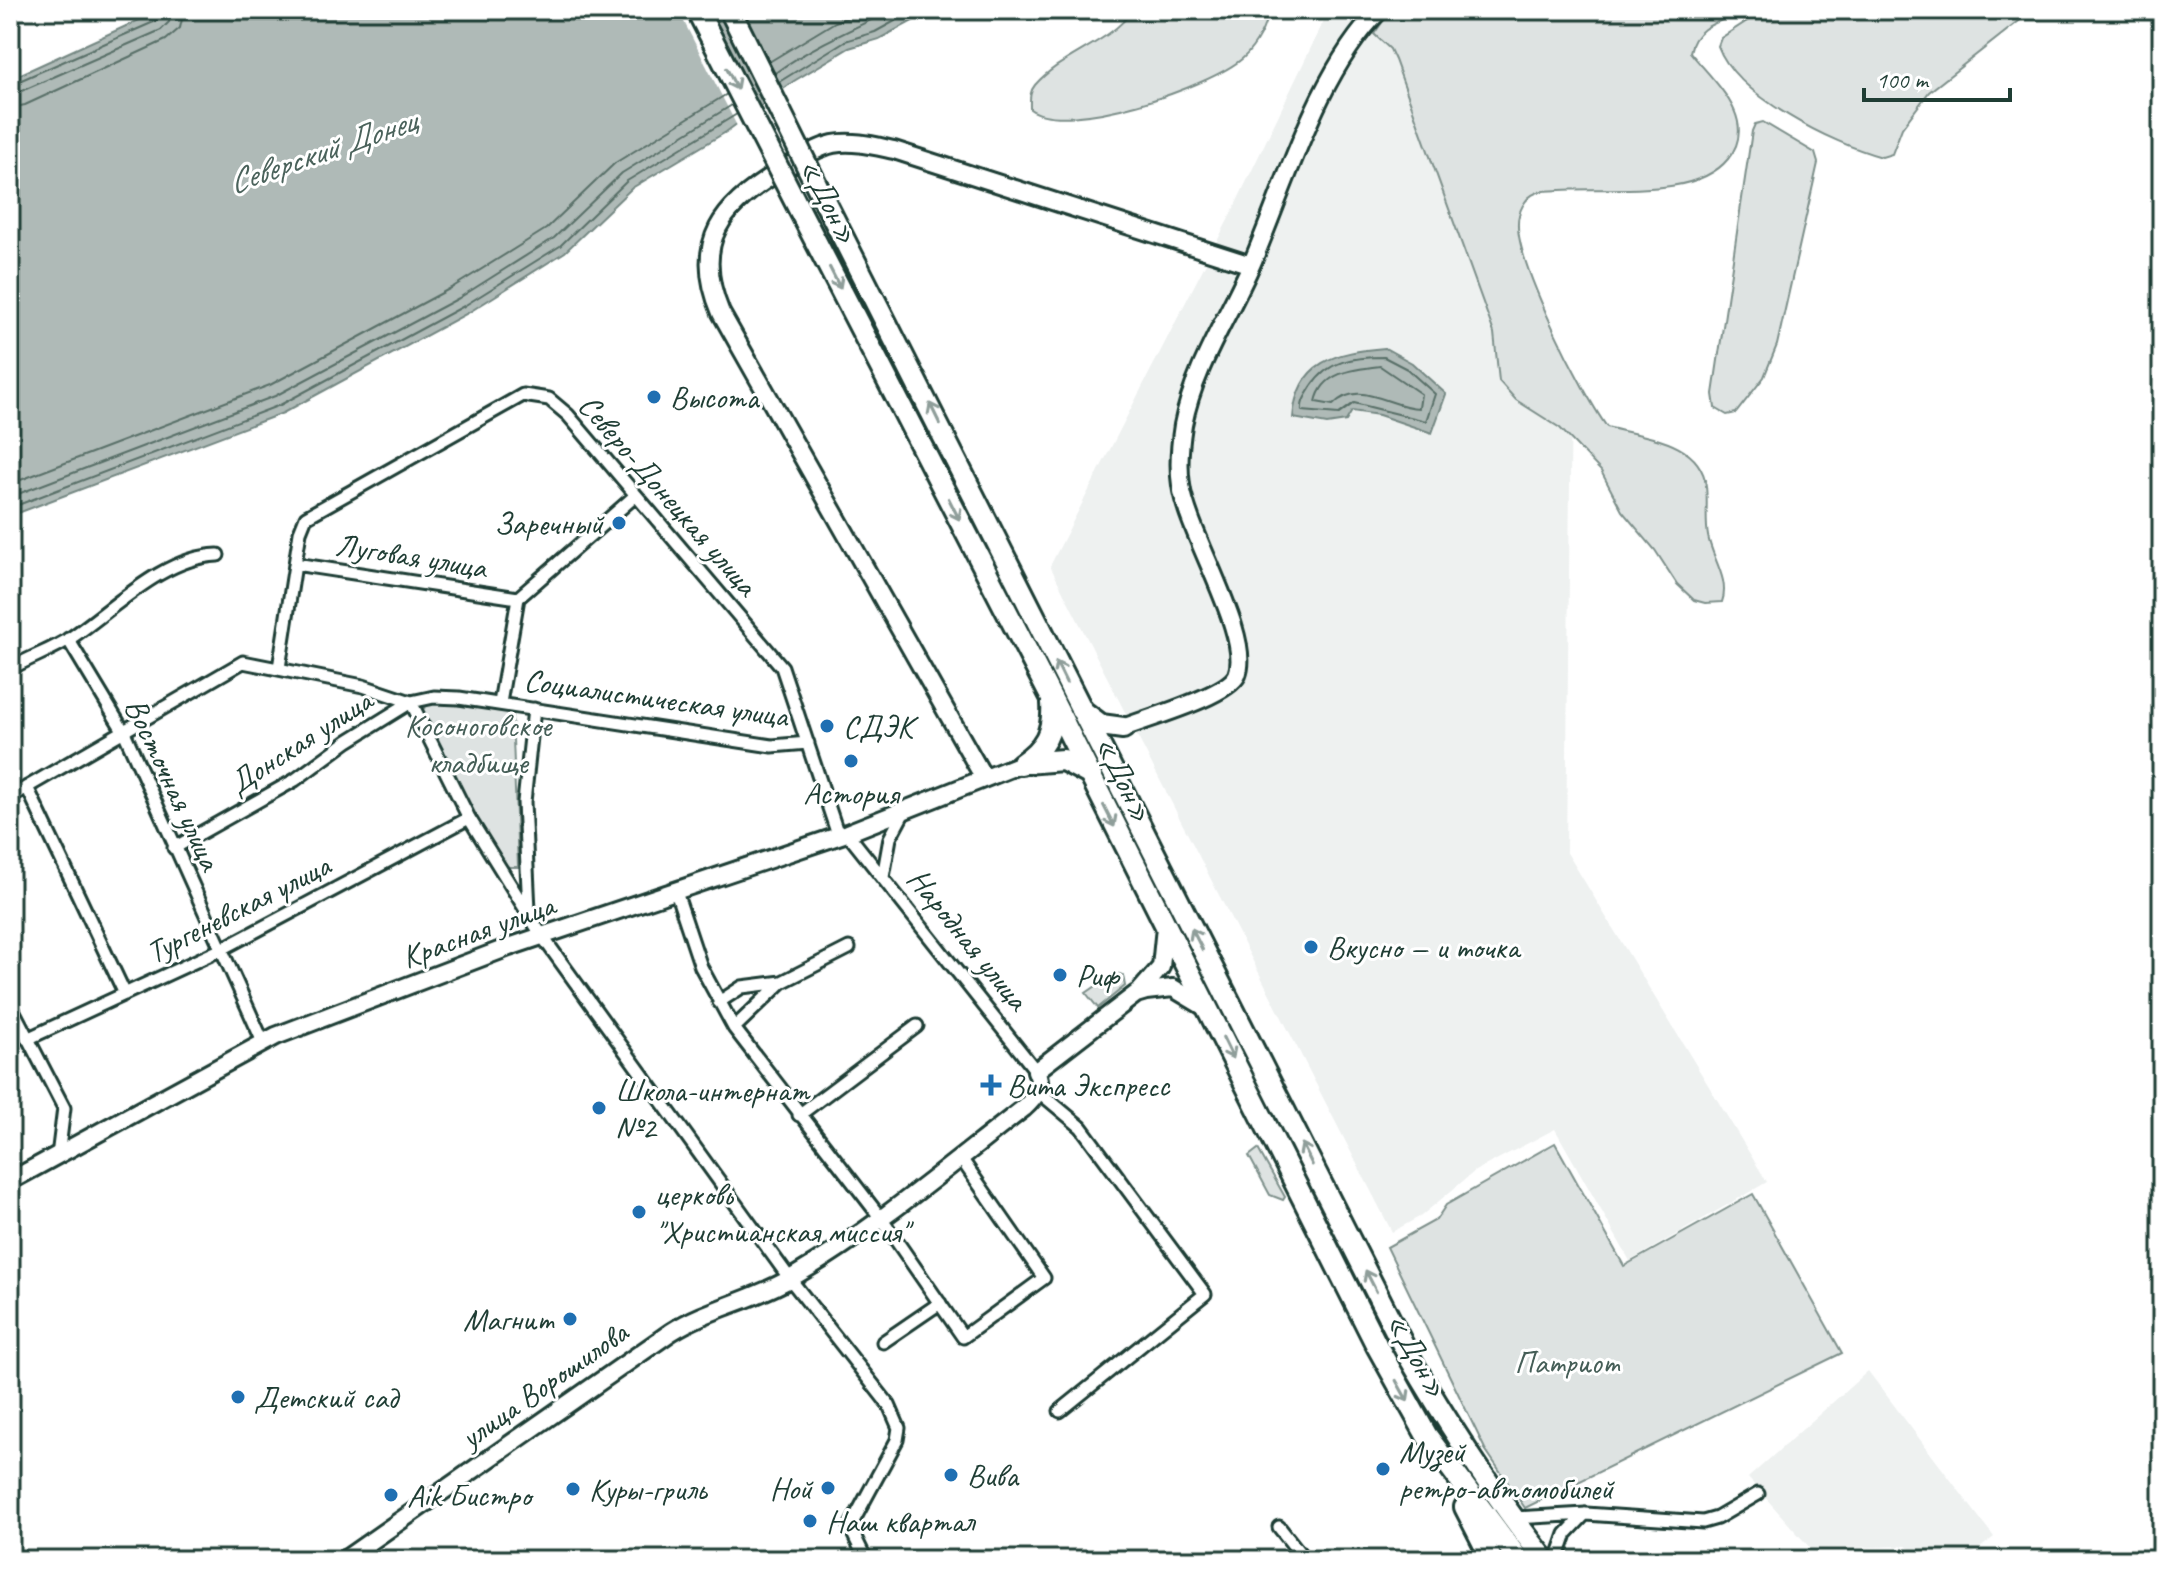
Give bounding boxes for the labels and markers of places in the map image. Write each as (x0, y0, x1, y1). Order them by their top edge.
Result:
place label: Высота (670, 377, 761, 418)
marker: Высота (645, 388, 663, 406)
place label: Заречный (494, 503, 605, 544)
marker: Заречный (610, 514, 628, 532)
place label: СДЭК (843, 706, 919, 747)
marker: СДЭК (818, 717, 836, 735)
marker: Астория (842, 752, 860, 770)
place label: Астория (803, 773, 901, 814)
place label: Вкусно — и точка (1327, 927, 1522, 968)
marker: Вкусно — и точка (1302, 938, 1320, 956)
place label: Риф (1076, 955, 1121, 996)
marker: Риф (1051, 966, 1069, 984)
place label: Вита Экспресс (1007, 1065, 1171, 1106)
place label: Школа-интернат №2 (615, 1070, 811, 1148)
marker: Вита Экспресс (982, 1076, 1000, 1094)
marker: Школа-интернат №2 (590, 1099, 608, 1117)
place label: церковь "Христианская миссия" (655, 1174, 915, 1252)
marker: церковь "Христианская миссия" (630, 1203, 648, 1221)
place label: Магнит (463, 1299, 555, 1340)
marker: Магнит (561, 1310, 579, 1328)
place label: Детский сад (254, 1377, 400, 1418)
marker: Детский сад (229, 1388, 247, 1406)
place label: Музей ретро-автомобилей (1399, 1431, 1615, 1509)
place label: Вива (967, 1455, 1020, 1496)
marker: Музей ретро-автомобилей (1374, 1460, 1392, 1478)
marker: Вива (942, 1466, 960, 1484)
place label: Ной (770, 1468, 814, 1509)
place label: Куры-гриль (589, 1469, 708, 1510)
place label: Aik Бистро (407, 1475, 535, 1516)
marker: Ной (819, 1479, 837, 1497)
marker: Куры-гриль (564, 1480, 582, 1498)
marker: Aik Бистро (382, 1486, 400, 1504)
place label: Наш квартал (826, 1501, 977, 1542)
marker: Наш квартал (801, 1512, 819, 1530)

